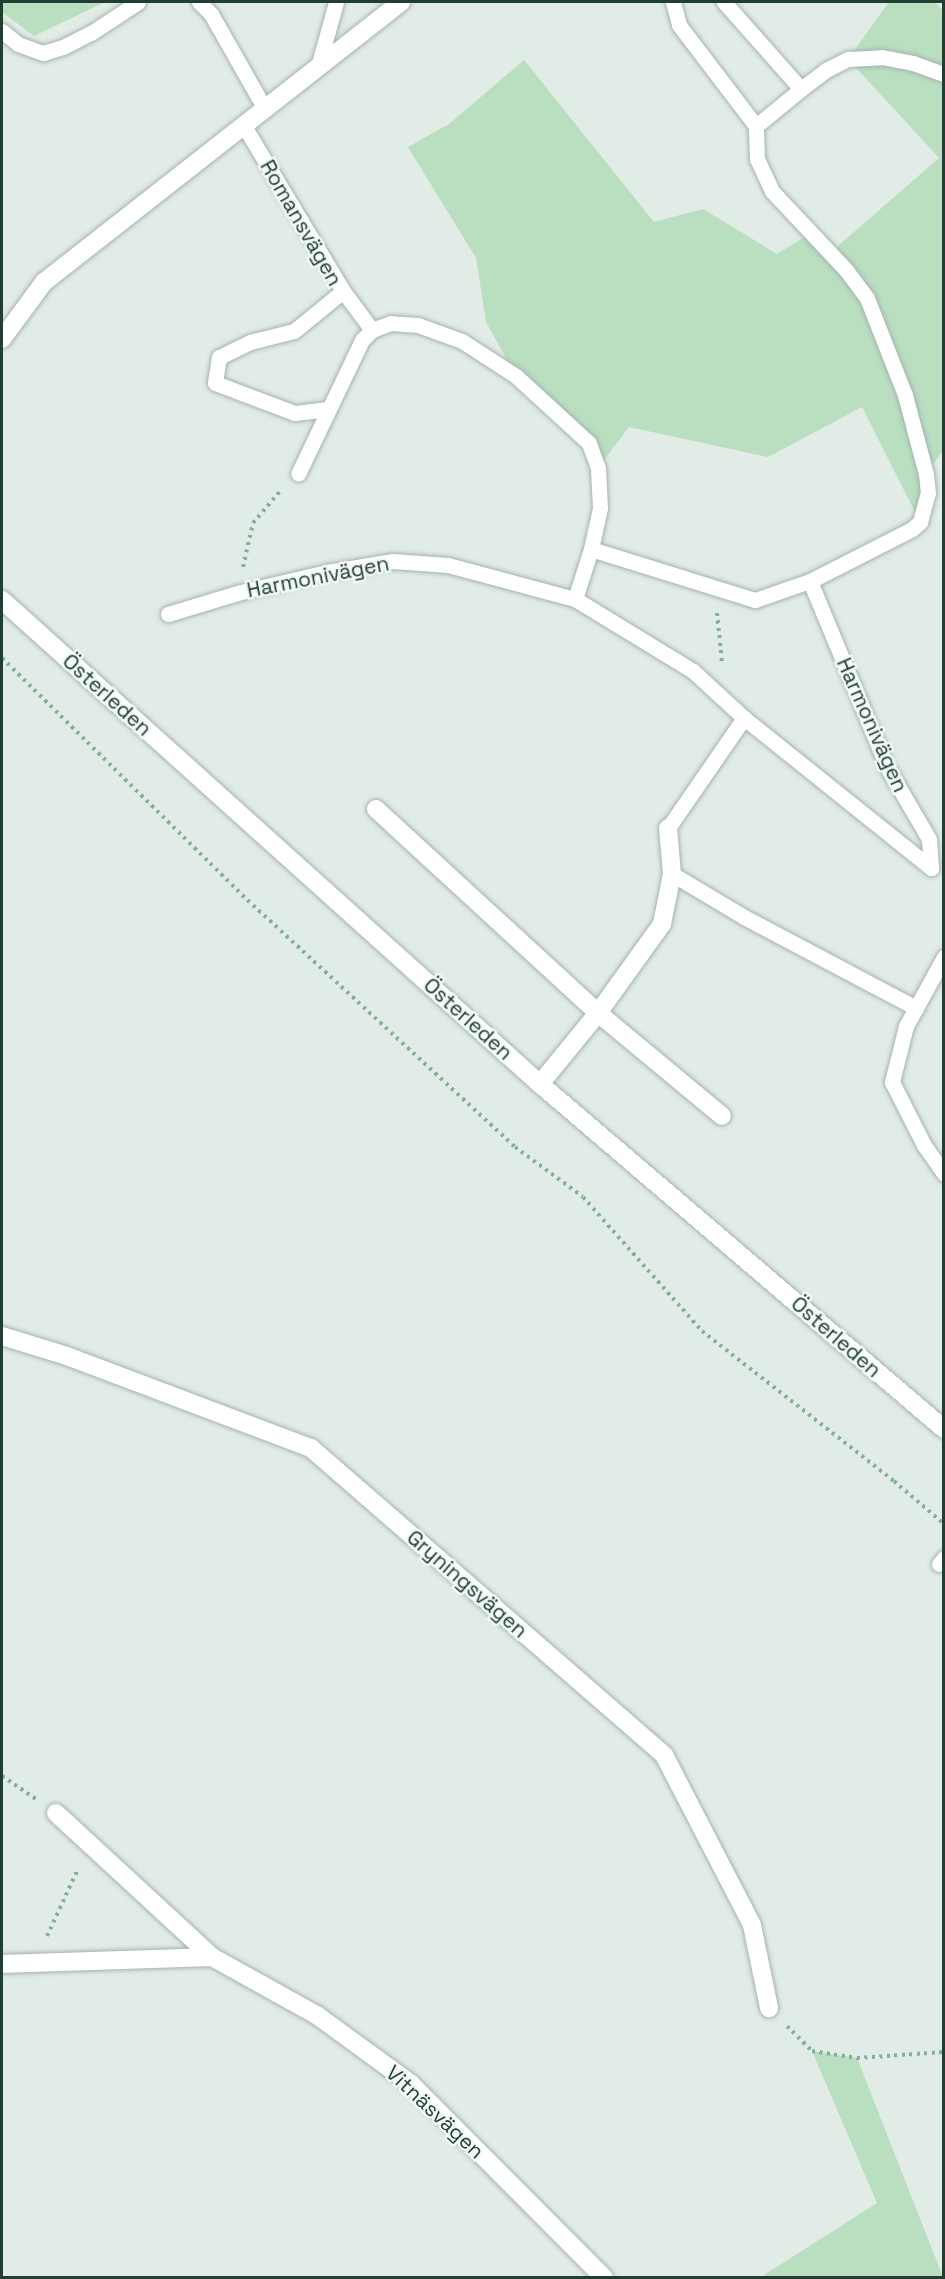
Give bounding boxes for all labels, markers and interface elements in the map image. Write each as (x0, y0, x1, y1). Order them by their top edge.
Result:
street label: Romansvägen (255, 155, 347, 291)
street label: Harmonivägen (245, 551, 391, 603)
street label: Österleden (57, 649, 157, 741)
street label: Harmonivägen (831, 654, 913, 796)
street label: Österleden (418, 973, 518, 1065)
street label: Österleden (786, 1291, 886, 1383)
street label: Gryningsvägen (402, 1525, 532, 1643)
street label: Vitnäsvägen (381, 2060, 489, 2164)

